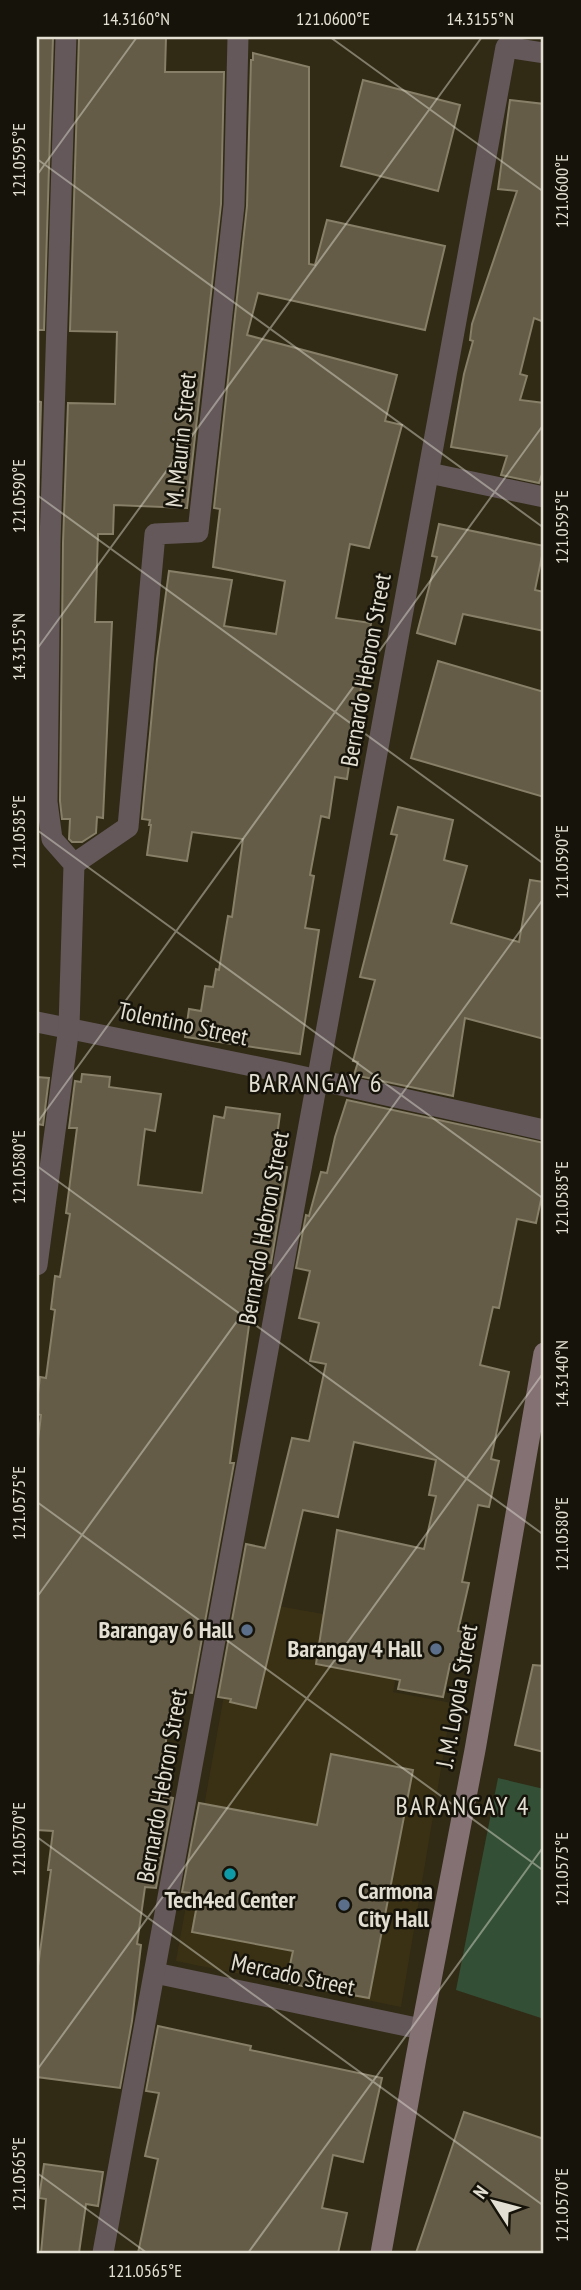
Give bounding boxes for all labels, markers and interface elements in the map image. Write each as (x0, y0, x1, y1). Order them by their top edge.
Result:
text: 14.3160°N (102, 7, 170, 30)
text: 121.0600°E (296, 7, 370, 30)
text: 14.3155°N (446, 7, 514, 30)
text: 121.0595°E (7, 123, 30, 197)
text: 121.0600°E (550, 154, 573, 228)
street label: M. Maurin Street (158, 371, 203, 509)
text: 121.0590°E (7, 459, 30, 533)
text: 121.0595°E (550, 490, 573, 564)
street label: Bernardo Hebron Street (333, 570, 398, 769)
text: 14.3155°N (7, 613, 30, 681)
text: 121.0585°E (7, 795, 30, 869)
text: 121.0590°E (550, 825, 573, 899)
street label: Tolentino Street (115, 995, 251, 1052)
district label: BARANGAY 6 (249, 1066, 383, 1099)
street label: Bernardo Hebron Street (231, 1128, 296, 1327)
text: 121.0580°E (7, 1130, 30, 1204)
text: 121.0585°E (550, 1161, 573, 1235)
text: 14.3140°N (550, 1340, 573, 1408)
text: 121.0575°E (7, 1466, 30, 1540)
text: 121.0580°E (550, 1497, 573, 1571)
place label: Barangay 6 Hall (99, 1614, 233, 1645)
street label: J. M. Loyola Street (428, 1621, 484, 1771)
marker: Barangay 6 Hall (239, 1622, 255, 1638)
place label: Barangay 4 Hall (288, 1633, 422, 1664)
marker: Barangay 4 Hall (428, 1641, 444, 1657)
street label: Bernardo Hebron Street (129, 1686, 194, 1885)
district label: BARANGAY 4 (396, 1789, 530, 1822)
text: 121.0570°E (7, 1802, 30, 1876)
text: 121.0575°E (550, 1832, 573, 1906)
marker: Tech4ed Center (222, 1866, 238, 1882)
place label: Carmona City Hall (358, 1875, 433, 1934)
place label: Tech4ed Center (165, 1884, 296, 1915)
marker: Carmona City Hall (336, 1897, 352, 1913)
street label: Mercado Street (229, 1946, 358, 2003)
text: 121.0565°E (7, 2137, 30, 2211)
north arrow (458, 2168, 528, 2238)
text: 121.0570°E (550, 2168, 573, 2242)
text: N (468, 2181, 493, 2203)
text: 121.0565°E (108, 2259, 182, 2282)

